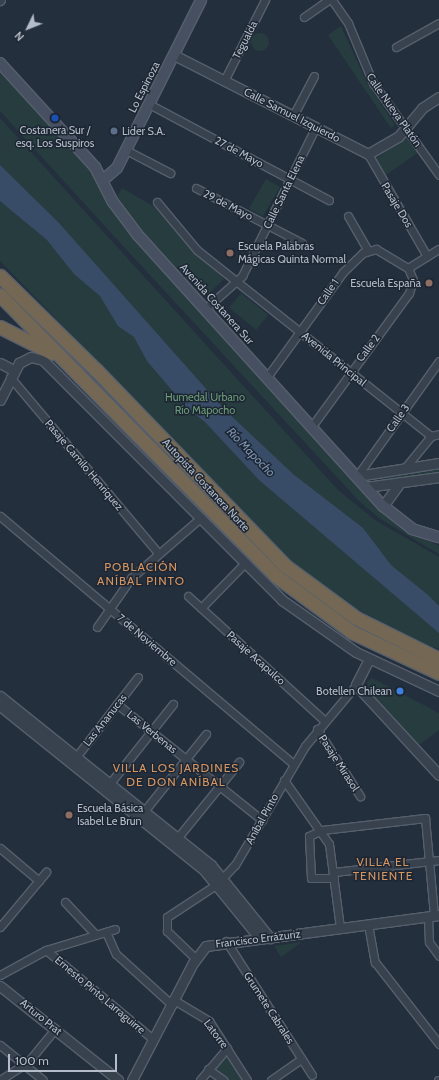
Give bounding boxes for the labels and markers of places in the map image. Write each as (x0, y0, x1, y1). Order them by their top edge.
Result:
marker: Costanera Sur / esq. Los Suspiros (50, 113, 60, 123)
place label: Costanera Sur / esq. Los Suspiros (16, 124, 94, 150)
place label: Lider S.A. (122, 124, 165, 138)
marker: Lider S.A. (109, 126, 119, 136)
place label: Escuela Palabras Mágicas Quinta Normal (238, 240, 346, 266)
marker: Escuela Palabras Mágicas Quinta Normal (225, 248, 235, 258)
place label: Escuela España (350, 276, 421, 290)
marker: Escuela España (424, 278, 434, 288)
place label: Botellen Chilean (316, 684, 392, 698)
marker: Botellen Chilean (395, 686, 405, 696)
place label: Escuela Básica Isabel Le Brun (77, 802, 143, 828)
marker: Escuela Básica Isabel Le Brun (64, 810, 74, 820)

